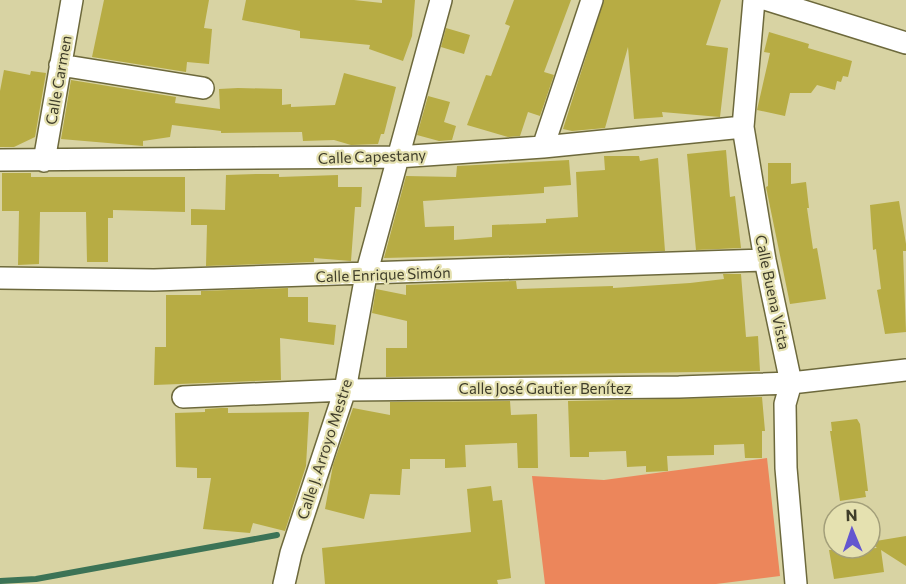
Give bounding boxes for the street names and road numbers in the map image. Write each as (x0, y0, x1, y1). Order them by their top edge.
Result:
street label: Calle Carmen (41, 34, 75, 126)
street label: Calle Capestany (318, 145, 427, 167)
street label: Calle Buena Vista (752, 233, 794, 351)
street label: Calle Enrique Simón (315, 263, 451, 285)
street label: Calle J. Arroyo Mestre (293, 377, 355, 521)
street label: Calle José Gautier Benítez (459, 379, 631, 397)

